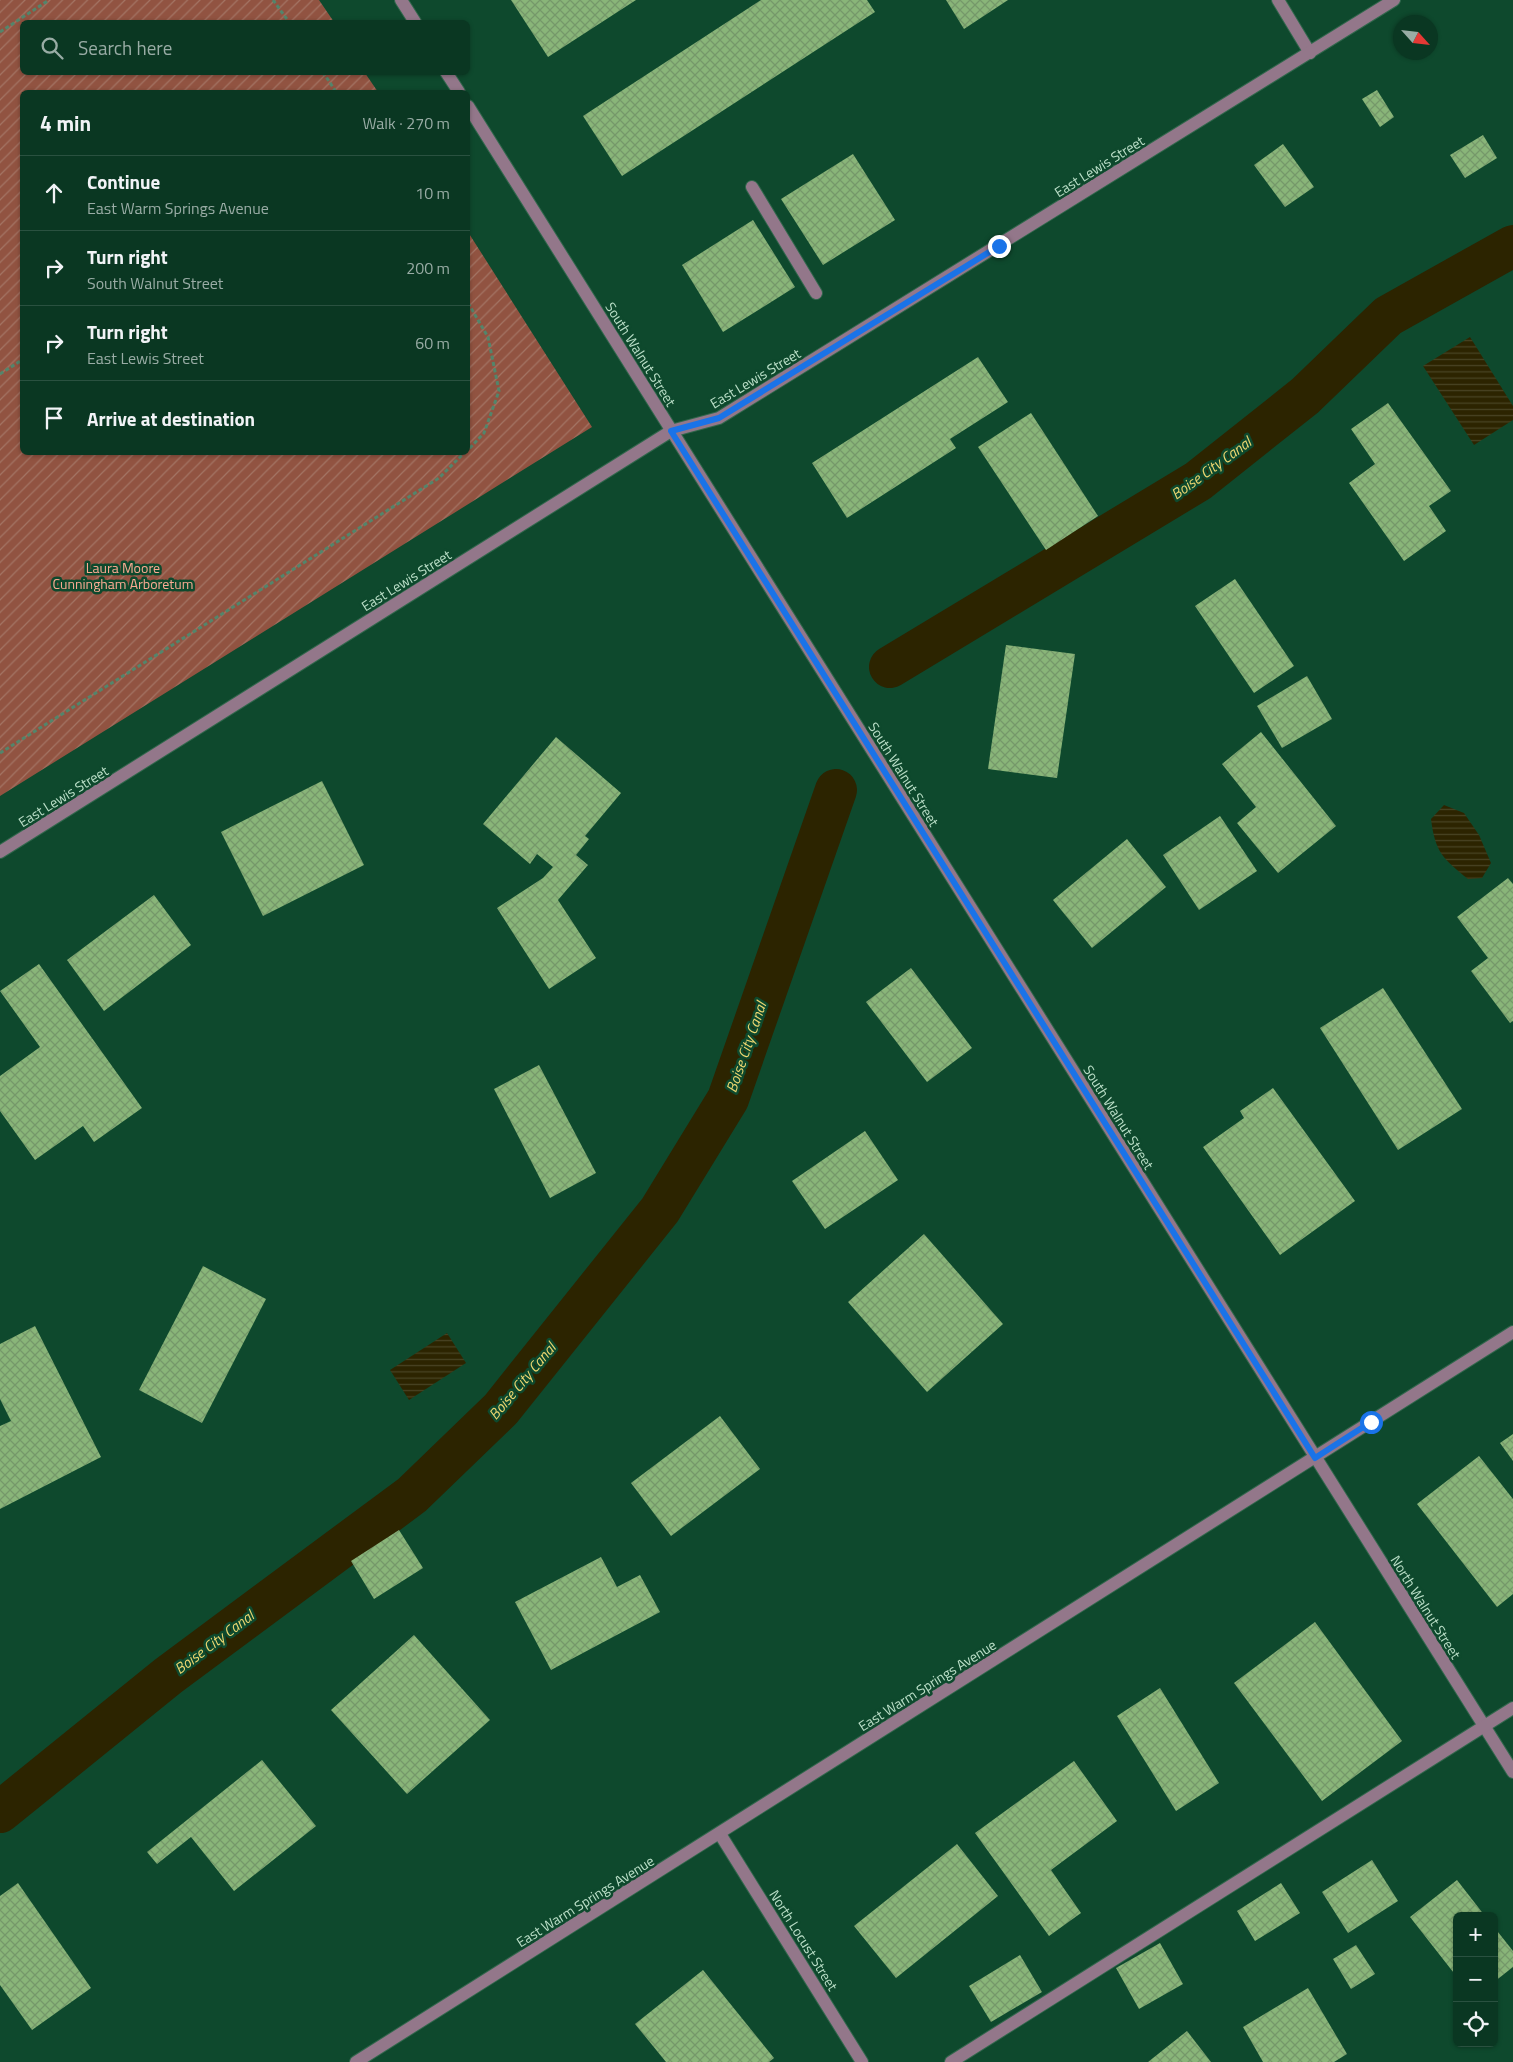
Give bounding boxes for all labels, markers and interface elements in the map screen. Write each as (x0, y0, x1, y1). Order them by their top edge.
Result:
north arrow (1393, 15, 1438, 60)
search box (20, 20, 470, 75)
text: Search here (78, 33, 172, 62)
icon: search (38, 34, 66, 62)
text: 4 min (40, 107, 91, 139)
text: Walk · 270 m (362, 111, 450, 135)
street label: East Lewis Street (1050, 130, 1148, 202)
text: Continue (87, 167, 160, 196)
icon: ahead (40, 179, 68, 207)
text: 10 m (415, 181, 450, 205)
text: East Warm Springs Avenue (87, 196, 269, 220)
route end (988, 235, 1011, 258)
text: Turn right (87, 242, 168, 271)
icon: right (40, 254, 68, 282)
text: 200 m (406, 256, 450, 280)
text: South Walnut Street (87, 271, 223, 295)
street label: South Walnut Street (600, 298, 682, 410)
text: Turn right (87, 317, 168, 346)
icon: right (40, 329, 68, 357)
text: 60 m (415, 331, 450, 355)
street label: East Lewis Street (706, 343, 804, 413)
text: East Lewis Street (87, 346, 204, 370)
icon: arrive (40, 404, 68, 432)
text: Arrive at destination (87, 404, 255, 433)
water label: Boise City Canal (1166, 430, 1257, 505)
street label: East Lewis Street (357, 544, 455, 616)
park label: Laura Moore Cunningham Arboretum (53, 557, 193, 594)
street label: South Walnut Street (863, 718, 945, 830)
street label: East Lewis Street (14, 760, 112, 832)
water label: Boise City Canal (720, 997, 773, 1095)
street label: South Walnut Street (1078, 1061, 1160, 1173)
water label: Boise City Canal (483, 1336, 562, 1425)
route start (1360, 1411, 1383, 1434)
street label: North Walnut Street (1386, 1551, 1466, 1663)
water label: Boise City Canal (169, 1603, 260, 1680)
street label: East Warm Springs Avenue (854, 1634, 1000, 1736)
street label: East Warm Springs Avenue (512, 1850, 658, 1952)
street label: North Locust Street (765, 1886, 843, 1995)
map controls (1453, 1912, 1498, 2047)
button: + (1453, 1912, 1498, 1957)
button: − (1453, 1957, 1498, 2002)
button: locate (1453, 2002, 1498, 2047)

